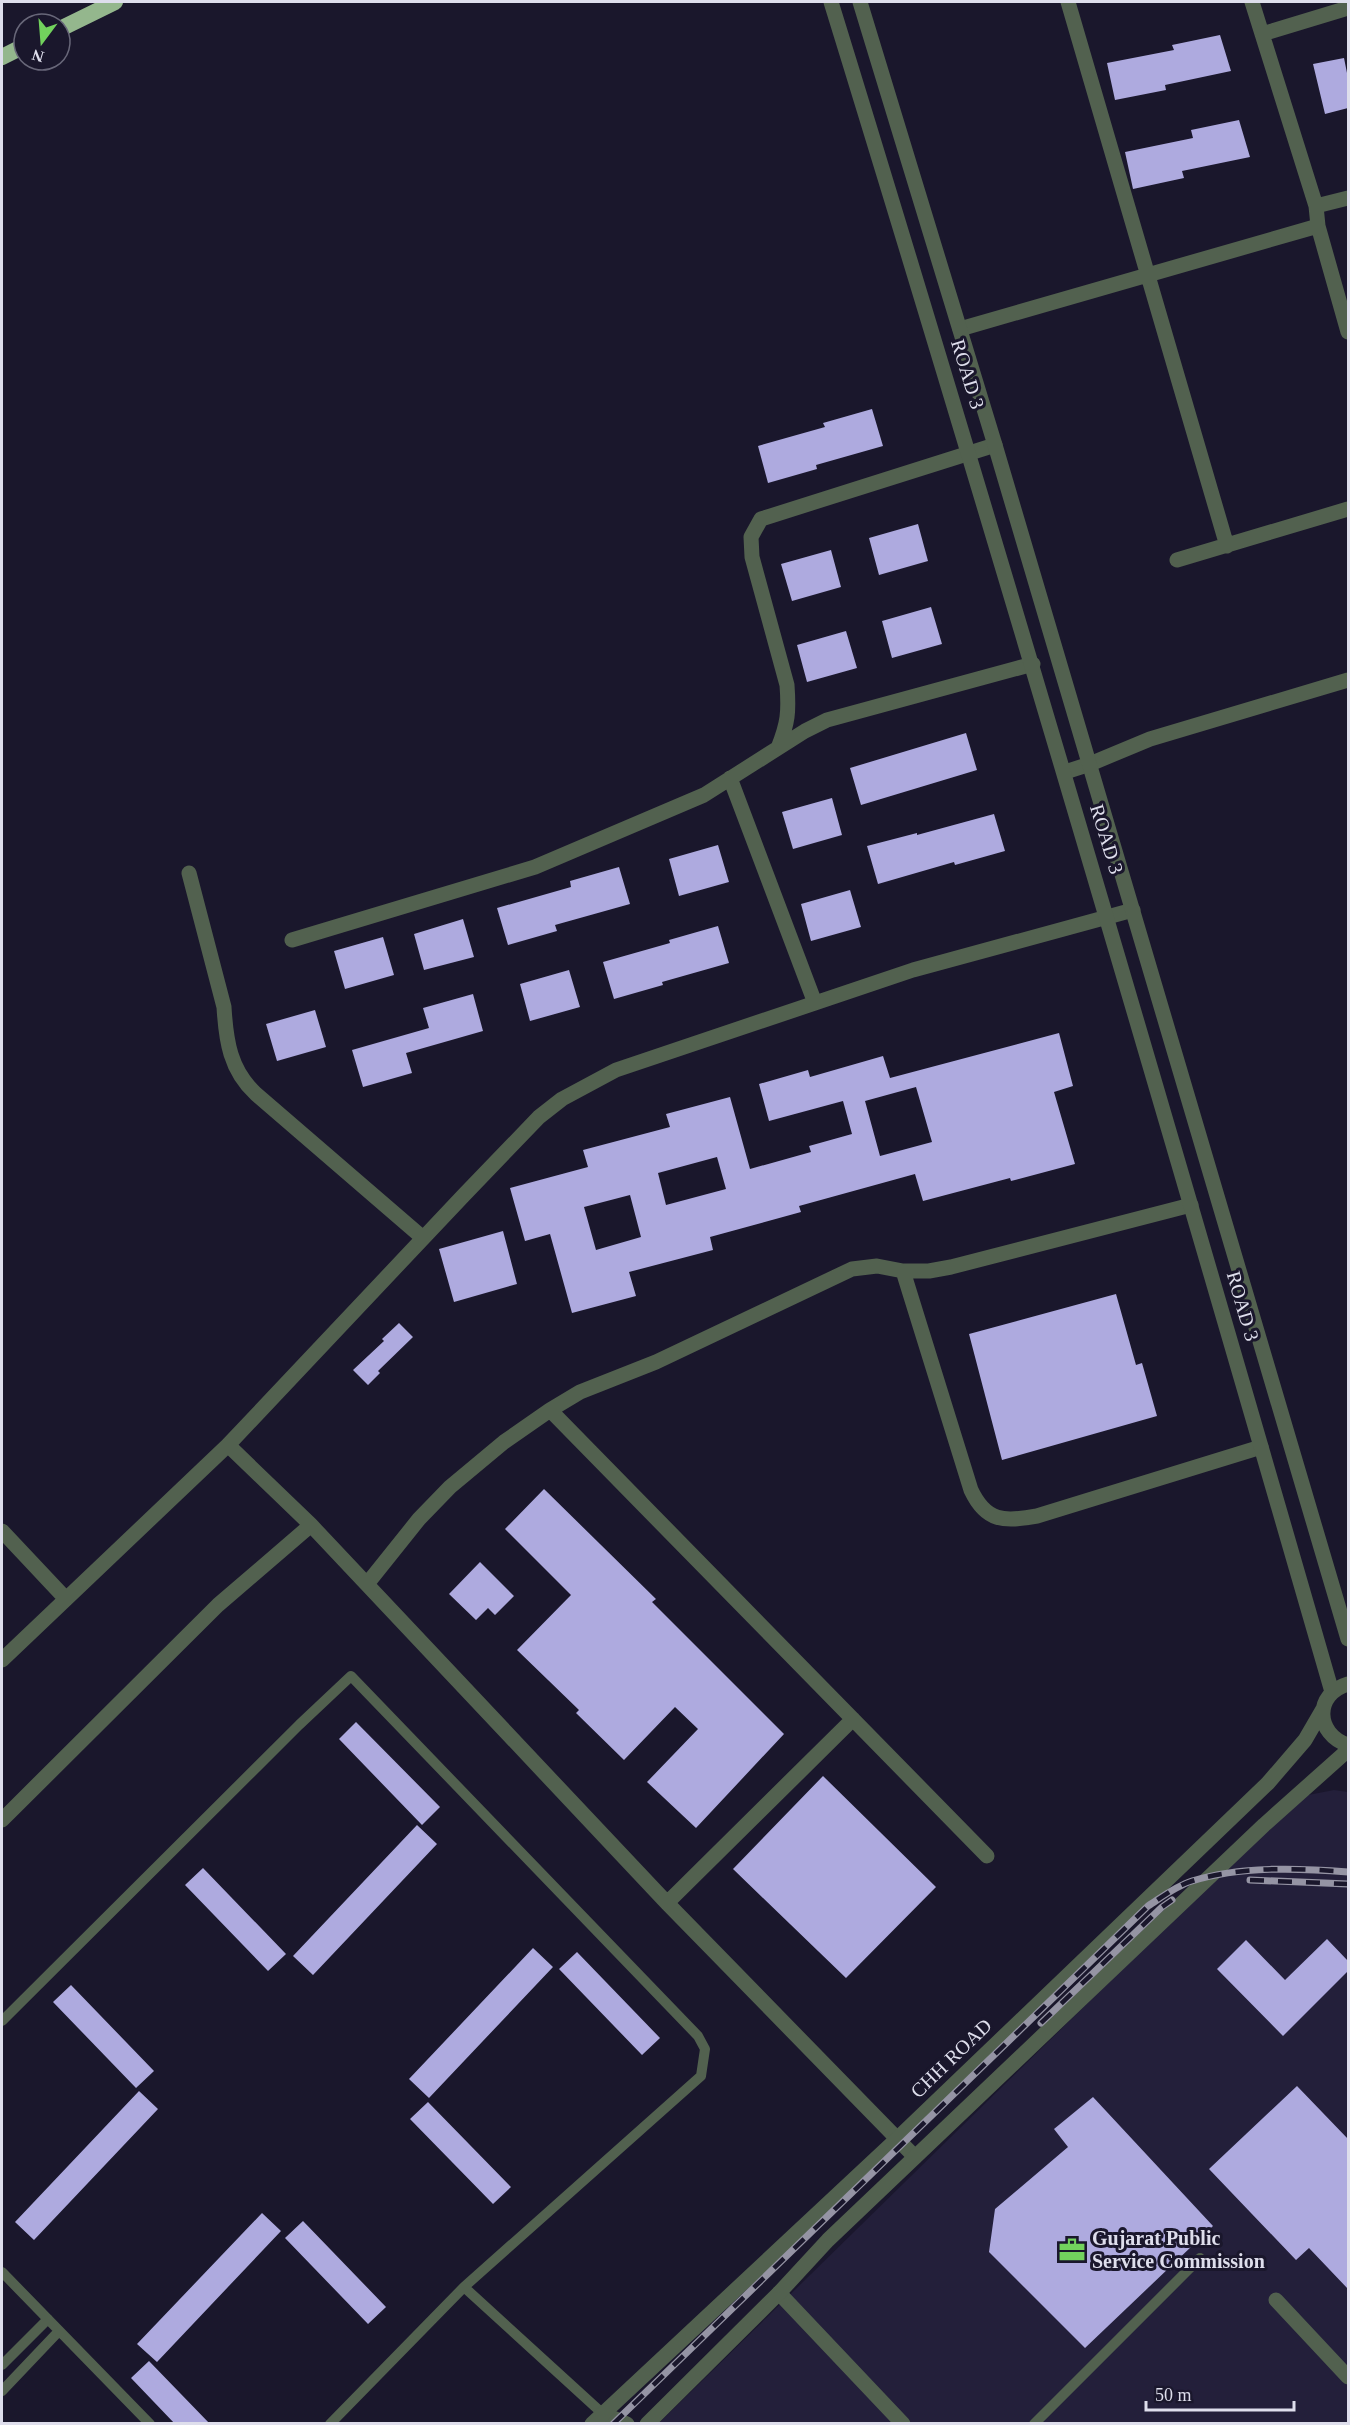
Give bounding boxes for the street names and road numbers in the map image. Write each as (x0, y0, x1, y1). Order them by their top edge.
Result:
street label: ROAD 3 (947, 337, 989, 411)
street label: ROAD 3 (1086, 802, 1128, 876)
street label: ROAD 3 (1223, 1269, 1263, 1343)
street label: CHH ROAD (906, 2014, 996, 2102)

